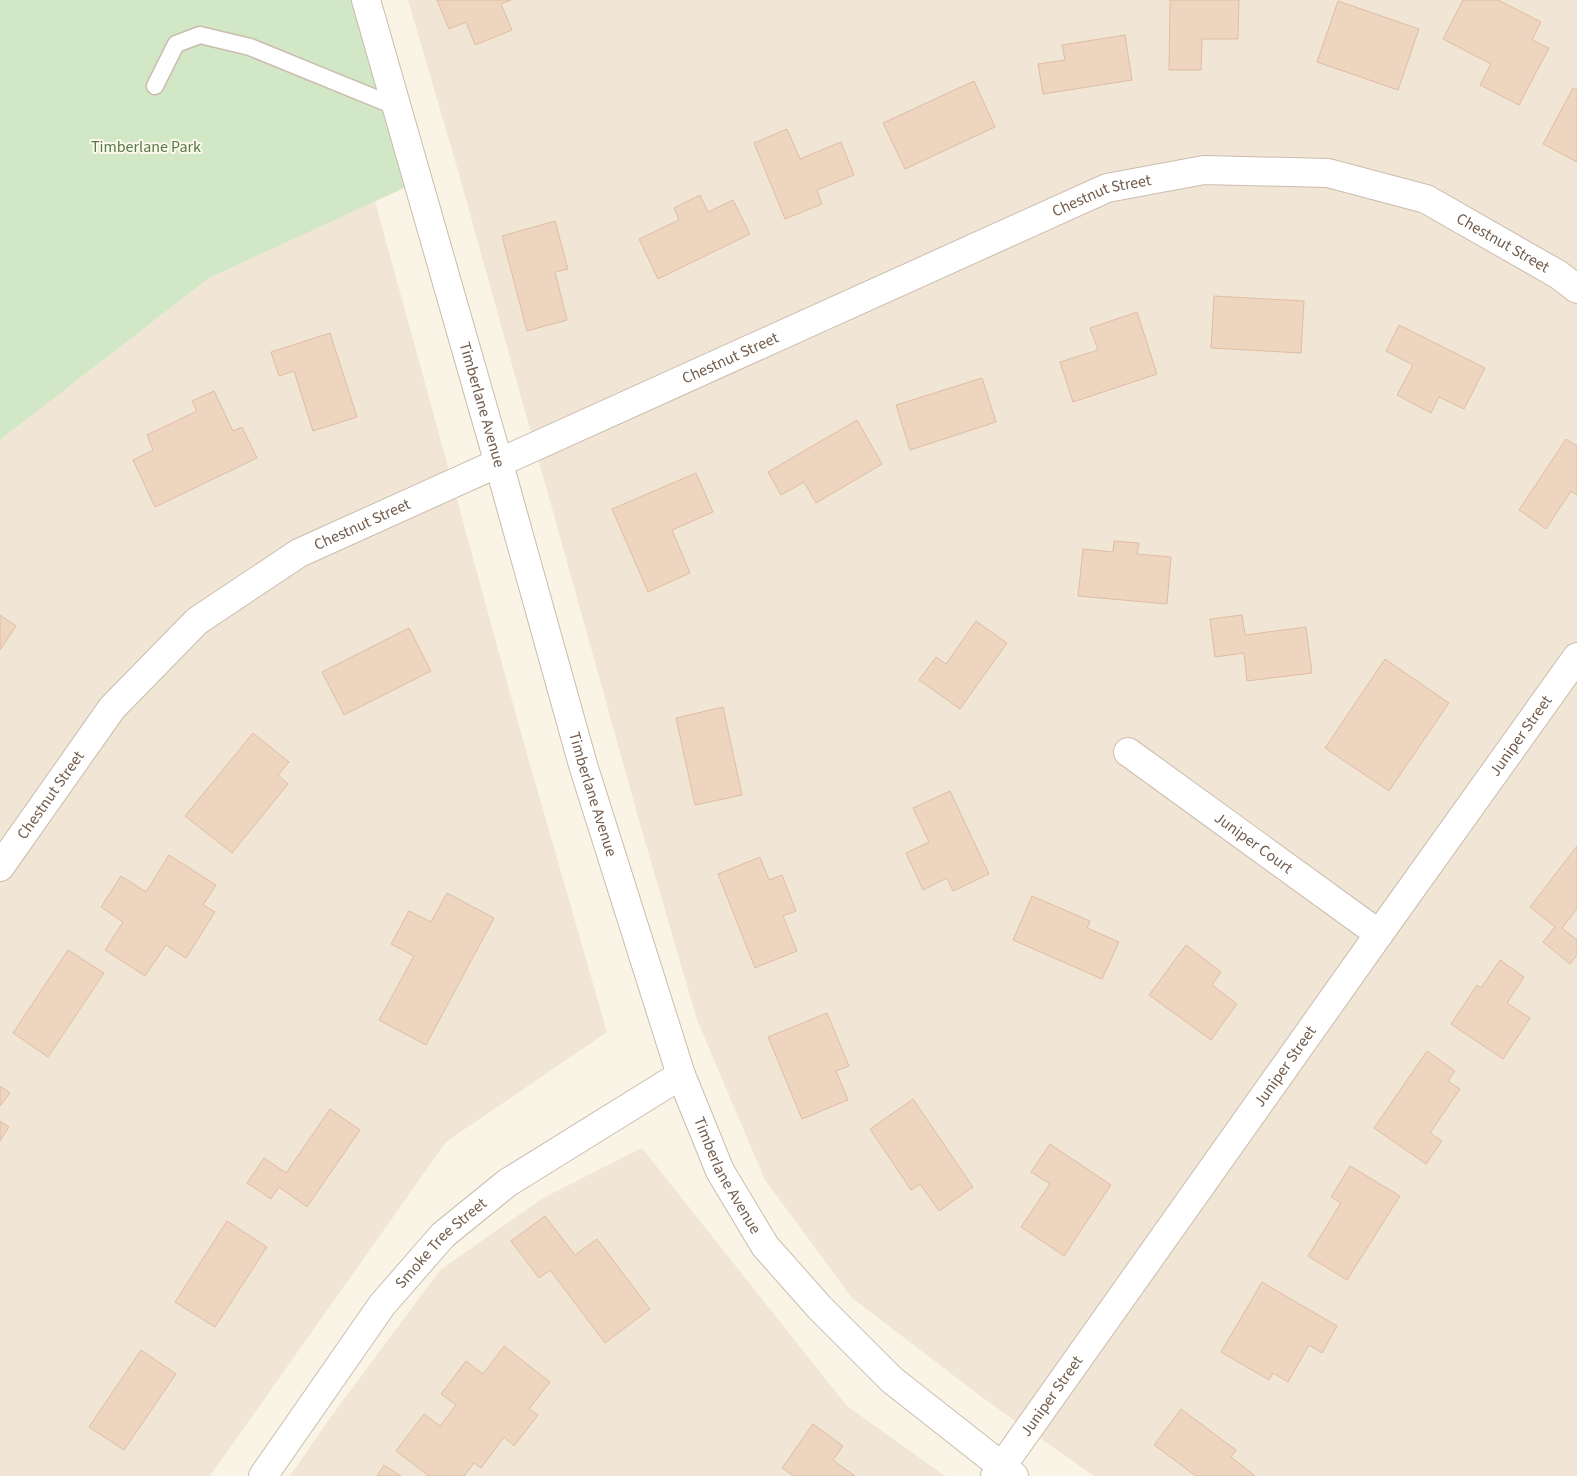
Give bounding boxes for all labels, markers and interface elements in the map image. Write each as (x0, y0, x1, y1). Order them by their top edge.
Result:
park label: Timberlane Park (91, 136, 201, 158)
street label: Chestnut Street (1048, 169, 1153, 222)
street label: Chestnut Street (1452, 208, 1554, 279)
street label: Chestnut Street (678, 327, 783, 390)
street label: Timberlane Avenue (454, 339, 510, 470)
street label: Chestnut Street (310, 493, 415, 556)
street label: Juniper Street (1484, 690, 1558, 781)
street label: Timberlane Avenue (563, 729, 622, 860)
street label: Chestnut Street (12, 746, 90, 844)
street label: Juniper Court (1210, 807, 1298, 879)
street label: Juniper Street (1249, 1021, 1322, 1111)
street label: Timberlane Avenue (688, 1113, 766, 1238)
street label: Smoke Tree Street (390, 1192, 492, 1294)
street label: Juniper Street (1015, 1351, 1088, 1441)

